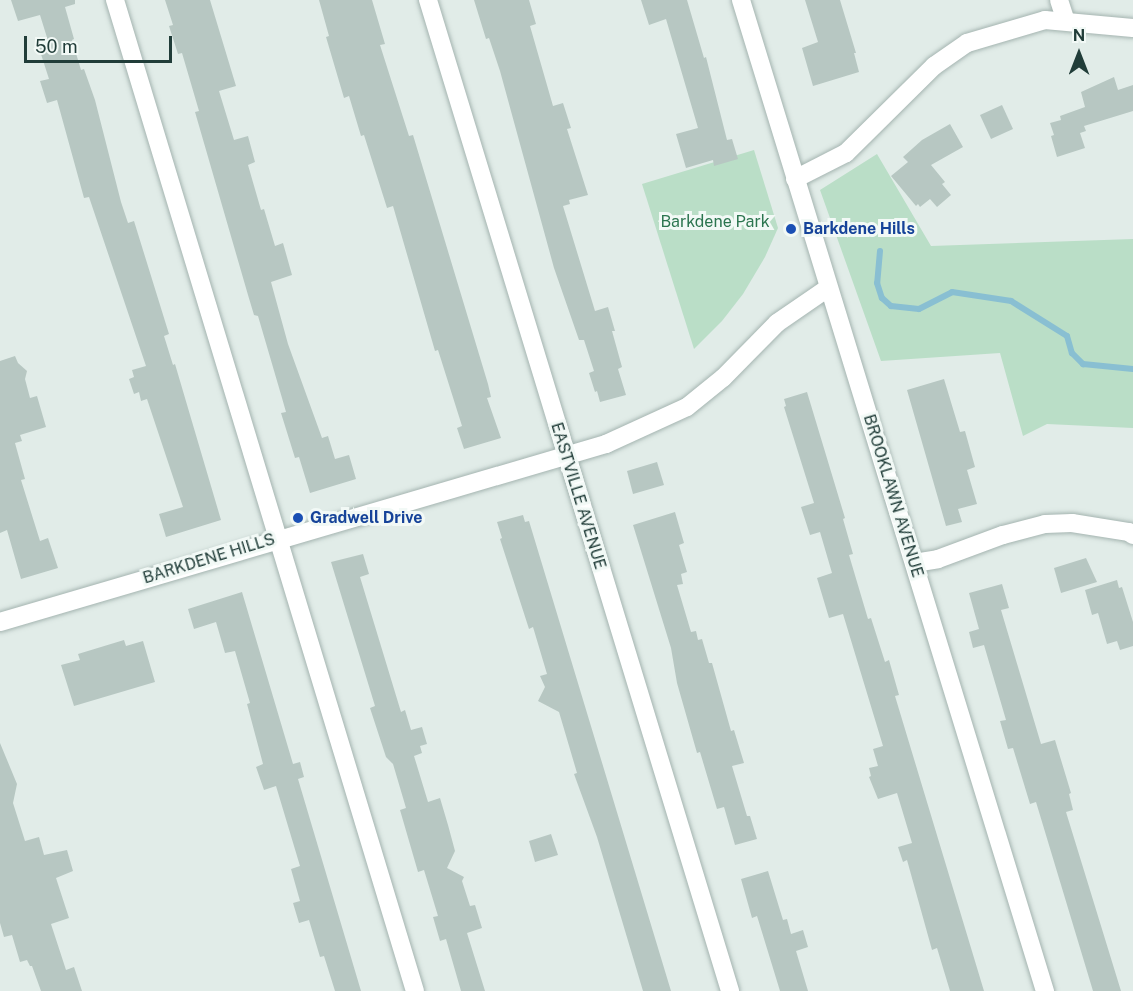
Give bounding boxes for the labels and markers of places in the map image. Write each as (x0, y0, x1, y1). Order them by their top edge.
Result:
place label: Barkdene Hills (803, 219, 915, 239)
marker: Barkdene Hills (784, 222, 798, 236)
place label: Gradwell Drive (310, 508, 423, 528)
marker: Gradwell Drive (291, 511, 305, 525)

